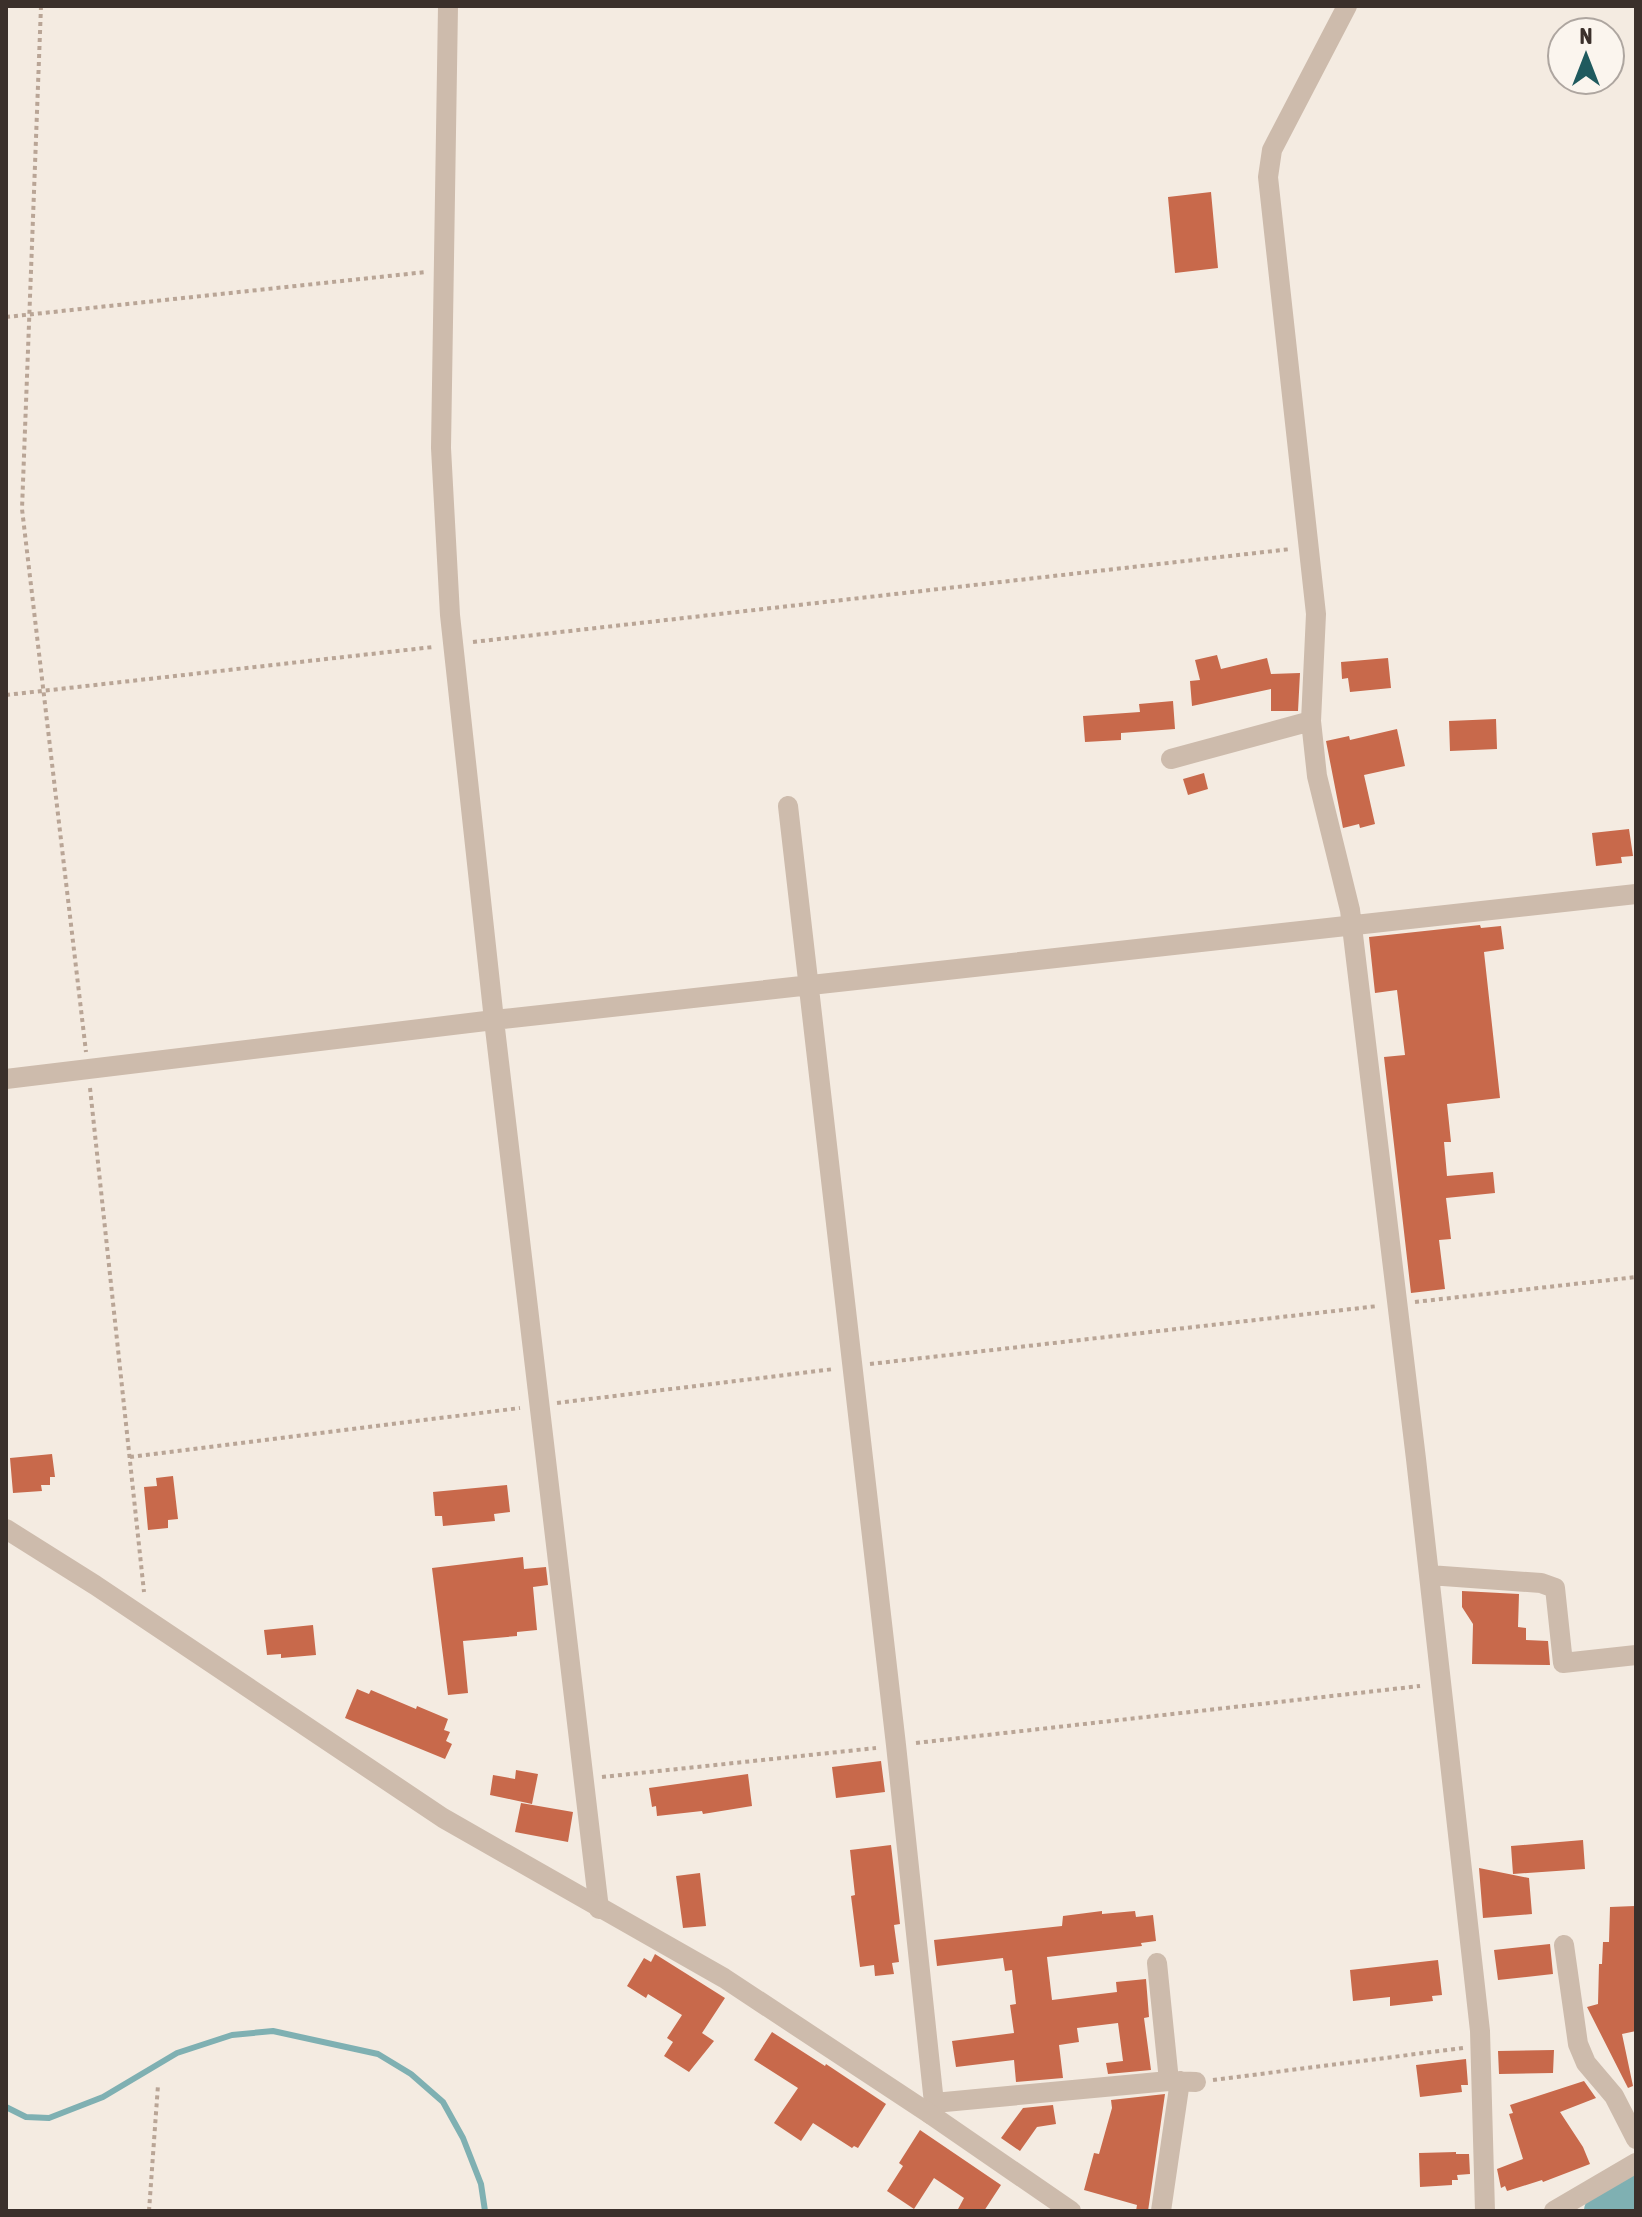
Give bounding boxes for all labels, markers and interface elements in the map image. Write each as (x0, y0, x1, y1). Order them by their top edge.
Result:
north arrow (1546, 16, 1626, 96)
text: N (1580, 23, 1592, 49)

